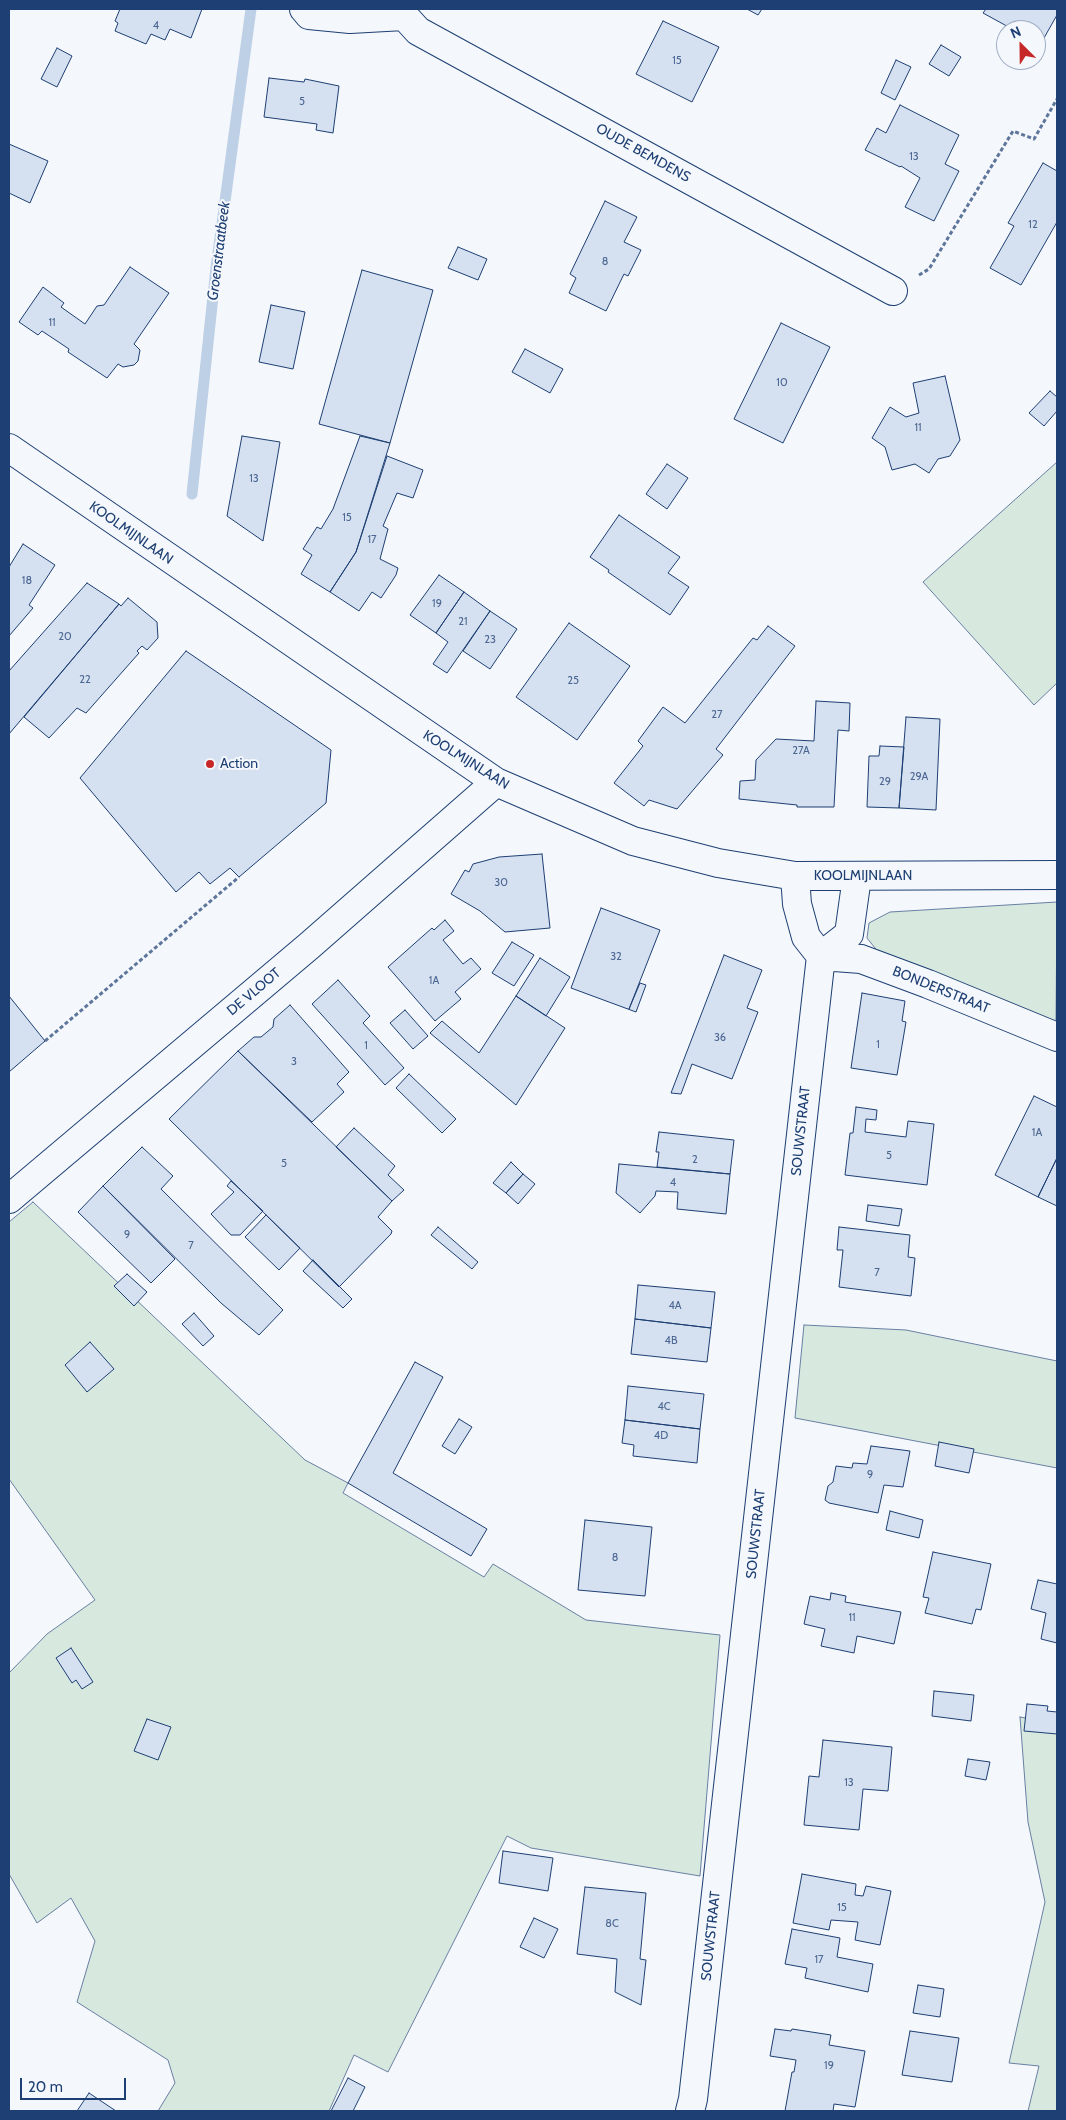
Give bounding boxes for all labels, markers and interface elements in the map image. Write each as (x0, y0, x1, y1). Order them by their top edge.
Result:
house number: 4 (153, 19, 159, 33)
north arrow (996, 20, 1046, 70)
text: N (1007, 22, 1024, 42)
house number: 15 (672, 54, 682, 68)
house number: 5 (299, 95, 305, 109)
street label: OUDE BEMDENS (593, 120, 693, 186)
house number: 13 (909, 150, 919, 164)
water label: Groenstraatbeek (204, 200, 234, 302)
house number: 12 (1028, 218, 1038, 232)
house number: 8 (602, 255, 608, 269)
house number: 11 (48, 316, 56, 330)
house number: 10 (776, 376, 788, 390)
house number: 11 (914, 421, 922, 435)
house number: 13 (249, 472, 259, 486)
street label: KOOLMIJNLAAN (86, 498, 176, 568)
house number: 15 (342, 511, 352, 525)
house number: 17 (367, 533, 377, 547)
house number: 18 (22, 574, 32, 588)
house number: 19 (432, 597, 442, 611)
house number: 21 (458, 615, 468, 629)
house number: 20 (58, 630, 72, 644)
house number: 23 (484, 633, 496, 647)
house number: 22 (79, 673, 91, 687)
house number: 25 (567, 674, 579, 688)
house number: 27 (711, 708, 723, 722)
street label: KOOLMIJNLAAN (420, 727, 512, 793)
house number: 27A (792, 744, 810, 758)
place label: Action (220, 756, 258, 772)
marker: Action (204, 758, 216, 770)
house number: 29A (910, 770, 928, 784)
house number: 29 (879, 775, 891, 789)
street label: KOOLMIJNLAAN (814, 868, 912, 884)
house number: 30 (494, 876, 508, 890)
house number: 32 (610, 950, 622, 964)
street label: BONDERSTRAAT (890, 963, 992, 1017)
street label: DE VLOOT (224, 965, 284, 1019)
house number: 1A (429, 974, 439, 988)
house number: 36 (714, 1031, 726, 1045)
house number: 1 (876, 1038, 880, 1052)
house number: 1 (364, 1039, 368, 1053)
house number: 3 (291, 1055, 297, 1069)
street label: SOUWSTRAAT (788, 1085, 814, 1177)
house number: 1A (1032, 1126, 1042, 1140)
house number: 5 (886, 1149, 892, 1163)
house number: 2 (692, 1153, 698, 1167)
house number: 5 (281, 1157, 287, 1171)
house number: 4 (670, 1176, 676, 1190)
house number: 9 (124, 1228, 130, 1242)
house number: 7 (188, 1239, 194, 1253)
house number: 7 (874, 1266, 880, 1280)
house number: 4A (668, 1299, 682, 1313)
house number: 4B (665, 1334, 677, 1348)
house number: 4C (657, 1400, 671, 1414)
house number: 4D (654, 1429, 668, 1443)
house number: 9 (867, 1468, 873, 1482)
street label: SOUWSTRAAT (743, 1488, 769, 1580)
house number: 8 (612, 1551, 618, 1565)
house number: 11 (848, 1611, 856, 1625)
house number: 13 (844, 1776, 854, 1790)
street label: SOUWSTRAAT (698, 1890, 724, 1982)
house number: 15 (837, 1901, 847, 1915)
house number: 8C (605, 1917, 619, 1931)
house number: 17 (814, 1953, 824, 1967)
house number: 19 (824, 2059, 834, 2073)
scale bar (22, 2068, 129, 2100)
text: 20 m (28, 2078, 63, 2096)

